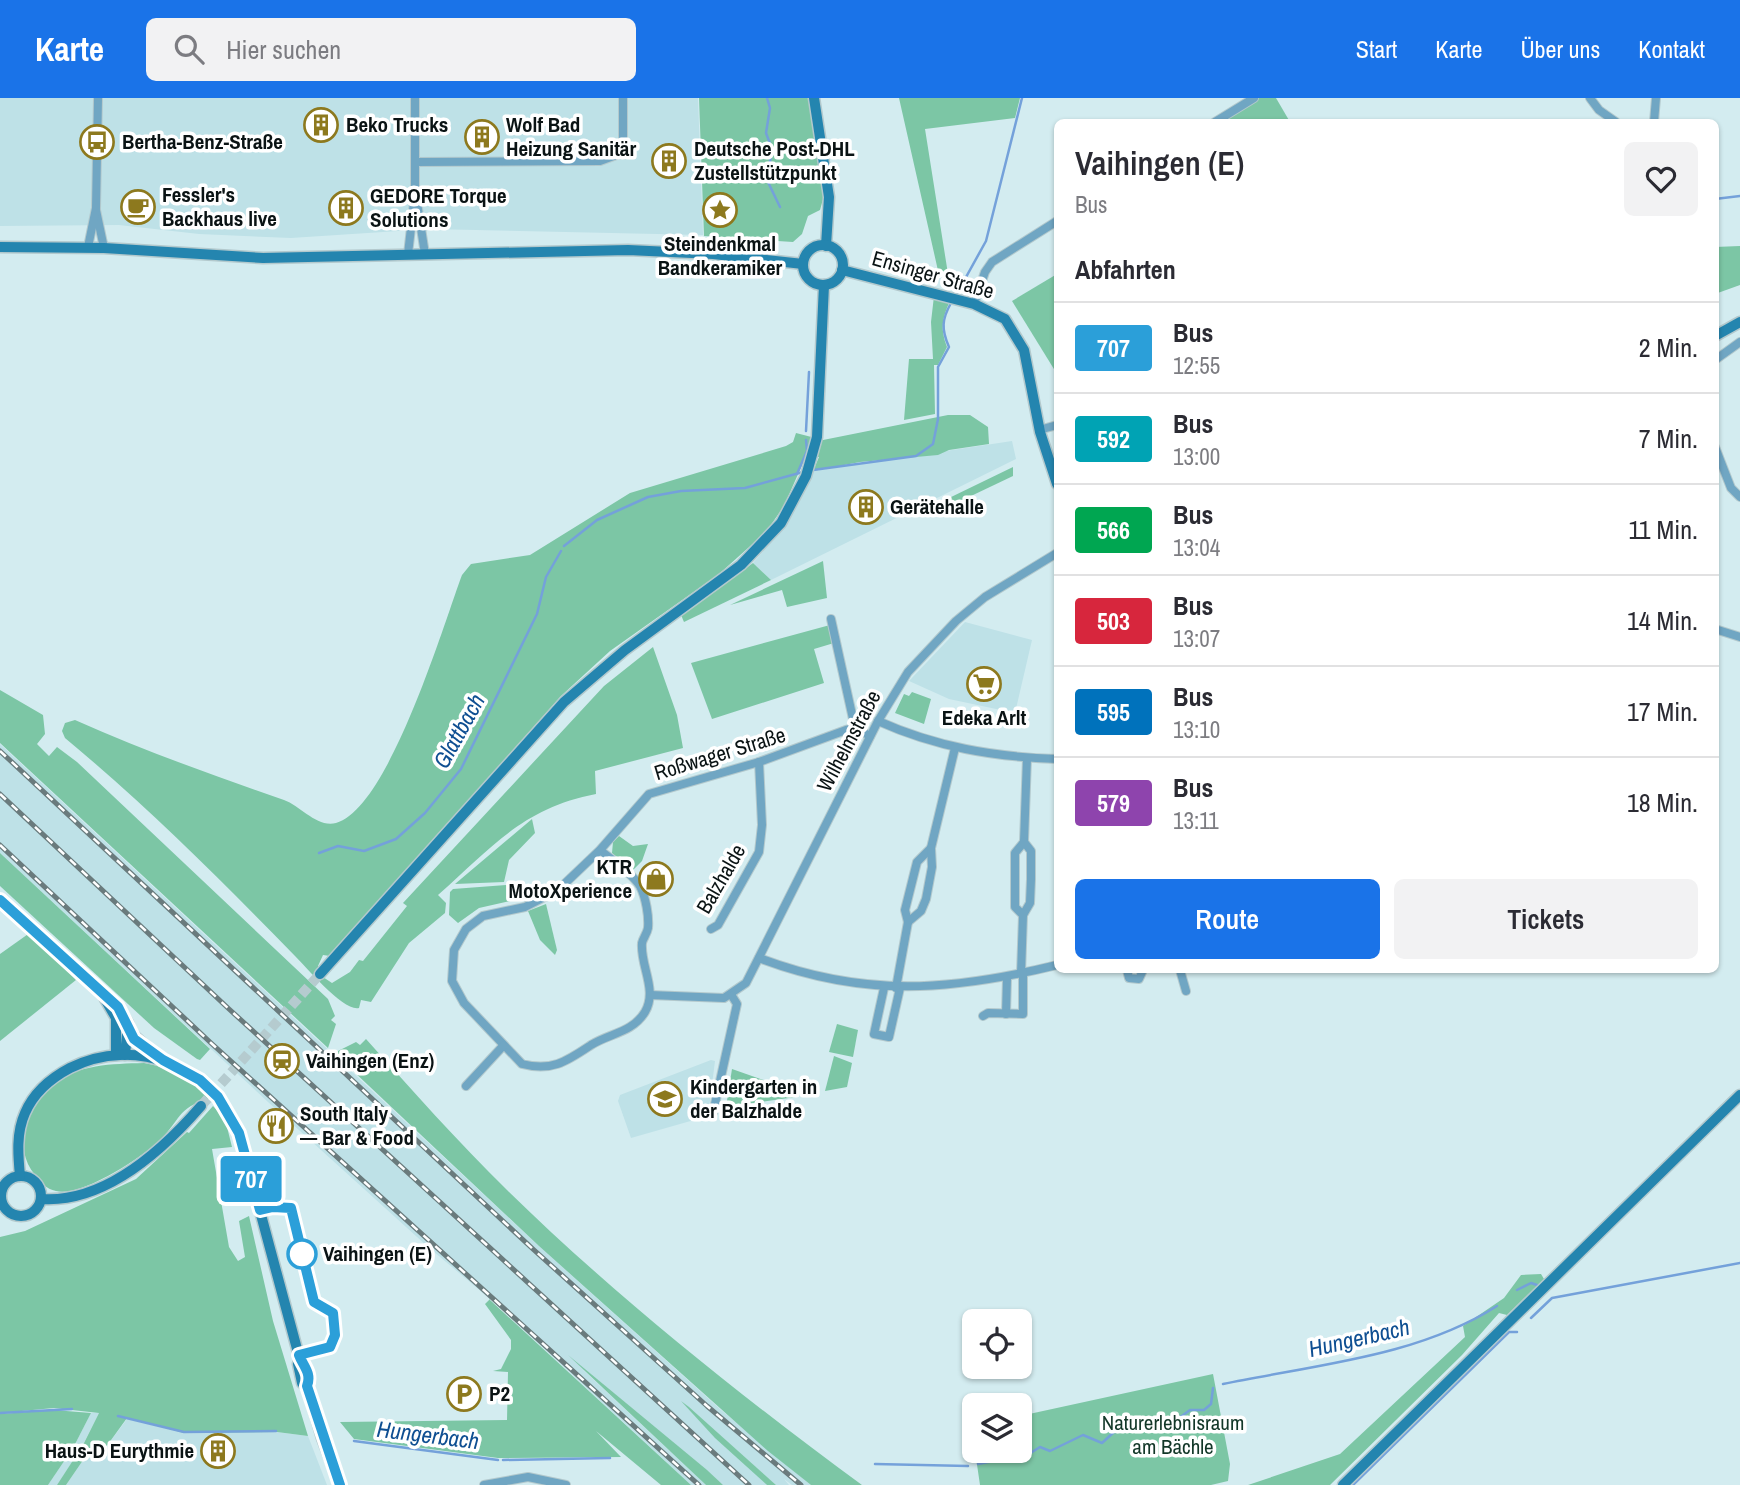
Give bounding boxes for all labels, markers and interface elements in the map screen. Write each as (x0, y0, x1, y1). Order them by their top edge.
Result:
search box (146, 18, 636, 81)
text: Karte (35, 27, 104, 71)
icon: search (170, 30, 208, 68)
text: Hier suchen (226, 32, 341, 67)
text: Start (1356, 33, 1397, 65)
text: Karte (1435, 33, 1482, 65)
text: Über uns (1520, 33, 1600, 65)
text: Kontakt (1638, 33, 1705, 65)
building icon: Beko Trucks (302, 106, 340, 144)
place label: Beko Trucks (346, 110, 448, 139)
place label: Wolf Bad Heizung Sanitär (506, 110, 636, 163)
building icon: Wolf Bad Heizung Sanitär (463, 118, 501, 156)
bus stop icon: Bertha-Benz-Straße (78, 123, 116, 161)
place label: Bertha-Benz-Straße (122, 127, 283, 156)
place label: Deutsche Post-DHL Zustellstützpunkt (694, 134, 855, 187)
text: Vaihingen (E) (1075, 141, 1244, 185)
building icon: Deutsche Post-DHL Zustellstützpunkt (650, 142, 688, 180)
button: heart (1624, 142, 1698, 216)
place label: Fessler's Backhaus live (162, 180, 277, 233)
place label: GEDORE Torque Solutions (370, 181, 507, 234)
cafe icon: Fessler's Backhaus live (119, 188, 157, 226)
building icon: GEDORE Torque Solutions (327, 189, 365, 227)
text: Bus (1075, 189, 1108, 220)
place icon: Steindenkmal Bandkeramiker (701, 191, 739, 229)
place label: Steindenkmal Bandkeramiker (658, 229, 783, 282)
street label: Ensinger Straße (869, 243, 997, 306)
text: Abfahrten (1075, 252, 1176, 287)
text: Bus (1173, 315, 1213, 350)
text: 2 Min. (1639, 330, 1698, 365)
text: 707 (1097, 332, 1130, 364)
text: 12:55 (1173, 350, 1220, 381)
text: Bus (1173, 406, 1213, 441)
text: 7 Min. (1639, 421, 1698, 456)
text: 592 (1097, 423, 1130, 455)
text: 13:00 (1173, 441, 1220, 472)
building icon: Gerätehalle (847, 488, 885, 526)
place label: Gerätehalle (890, 492, 984, 521)
text: Bus (1173, 497, 1213, 532)
text: 11 Min. (1628, 512, 1698, 547)
text: 566 (1097, 514, 1130, 546)
text: 13:04 (1173, 532, 1220, 563)
text: Bus (1173, 588, 1213, 623)
text: 14 Min. (1627, 603, 1698, 638)
text: 503 (1097, 605, 1130, 637)
text: 13:07 (1173, 623, 1220, 654)
supermarket icon: Edeka Arlt (965, 665, 1003, 703)
text: Bus (1173, 679, 1213, 714)
street label: Wilhelmstraße (810, 685, 887, 797)
water label: Glattbach (425, 688, 492, 774)
text: 17 Min. (1627, 694, 1698, 729)
text: 595 (1097, 696, 1130, 728)
place label: Edeka Arlt (942, 703, 1027, 732)
text: 13:10 (1173, 714, 1220, 745)
street label: Roßwager Straße (651, 720, 789, 787)
text: Bus (1173, 770, 1213, 805)
text: 18 Min. (1627, 785, 1698, 820)
text: 579 (1097, 787, 1130, 819)
text: 13:11 (1173, 805, 1219, 836)
street label: Balzhalde (689, 839, 752, 919)
place label: KTR MotoXperience (509, 852, 633, 905)
shop icon: KTR MotoXperience (637, 860, 675, 898)
button: Route (1075, 879, 1380, 959)
button: Tickets (1394, 879, 1698, 959)
station icon: Vaihingen (Enz) (263, 1042, 301, 1080)
place label: Vaihingen (Enz) (306, 1046, 434, 1075)
place label: Kindergarten in der Balzhalde (690, 1072, 817, 1125)
school or university icon: Kindergarten in der Balzhalde (646, 1080, 684, 1118)
place label: South Italy — Bar & Food (300, 1099, 414, 1152)
restaurant icon: South Italy — Bar & Food (257, 1107, 295, 1145)
line badge: 707 (211, 1156, 291, 1202)
text: 707 (235, 1163, 267, 1195)
marker: Vaihingen (E) (287, 1239, 317, 1269)
place label: Vaihingen (E) (323, 1239, 432, 1268)
map controls (962, 1309, 1032, 1463)
button: locate (962, 1309, 1032, 1379)
water label: Hungerbach (1305, 1311, 1412, 1364)
parking icon: P2 (445, 1375, 483, 1413)
place label: P2 (489, 1379, 510, 1408)
button: layers (962, 1393, 1032, 1463)
park label: Naturerlebnisraum am Bächle (1102, 1408, 1244, 1461)
water label: Hungerbach (375, 1413, 481, 1456)
building icon: Haus-D Eurythmie (199, 1432, 237, 1470)
place label: Haus-D Eurythmie (45, 1436, 194, 1465)

